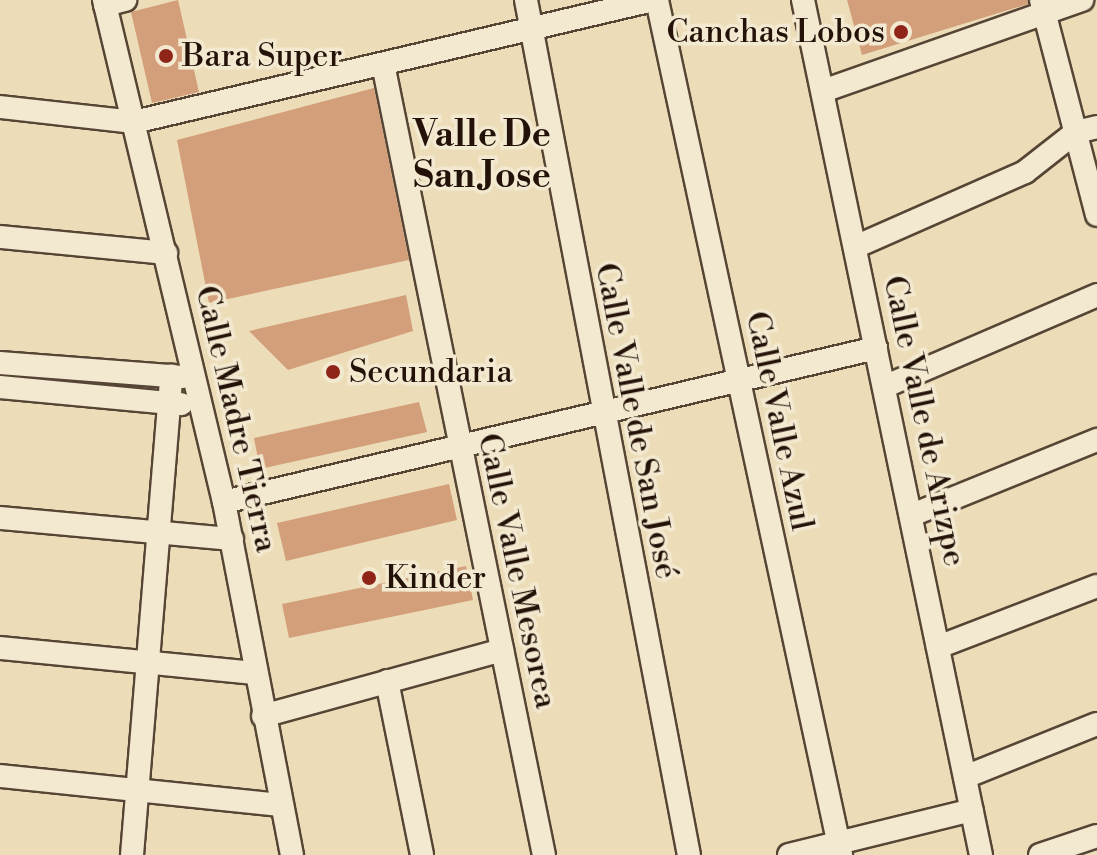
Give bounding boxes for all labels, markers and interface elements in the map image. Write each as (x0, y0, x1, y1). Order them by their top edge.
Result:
place label: Canchas Lobos (667, 13, 885, 51)
marker: Canchas Lobos (892, 23, 910, 41)
place label: Bara Super (182, 37, 342, 75)
marker: Bara Super (157, 47, 175, 65)
district label: Valle De San Jose (413, 113, 551, 198)
street label: Calle Valle de San José (587, 260, 685, 582)
street label: Calle Valle de Arizpe (874, 272, 974, 570)
street label: Calle Madre Tierra (187, 282, 285, 556)
street label: Calle Valle Azul (737, 308, 821, 534)
place label: Secundaria (349, 353, 513, 391)
marker: Secundaria (324, 363, 342, 381)
street label: Calle Valle Mesorea (469, 430, 565, 712)
place label: Kinder (385, 559, 486, 597)
marker: Kinder (360, 569, 378, 587)

